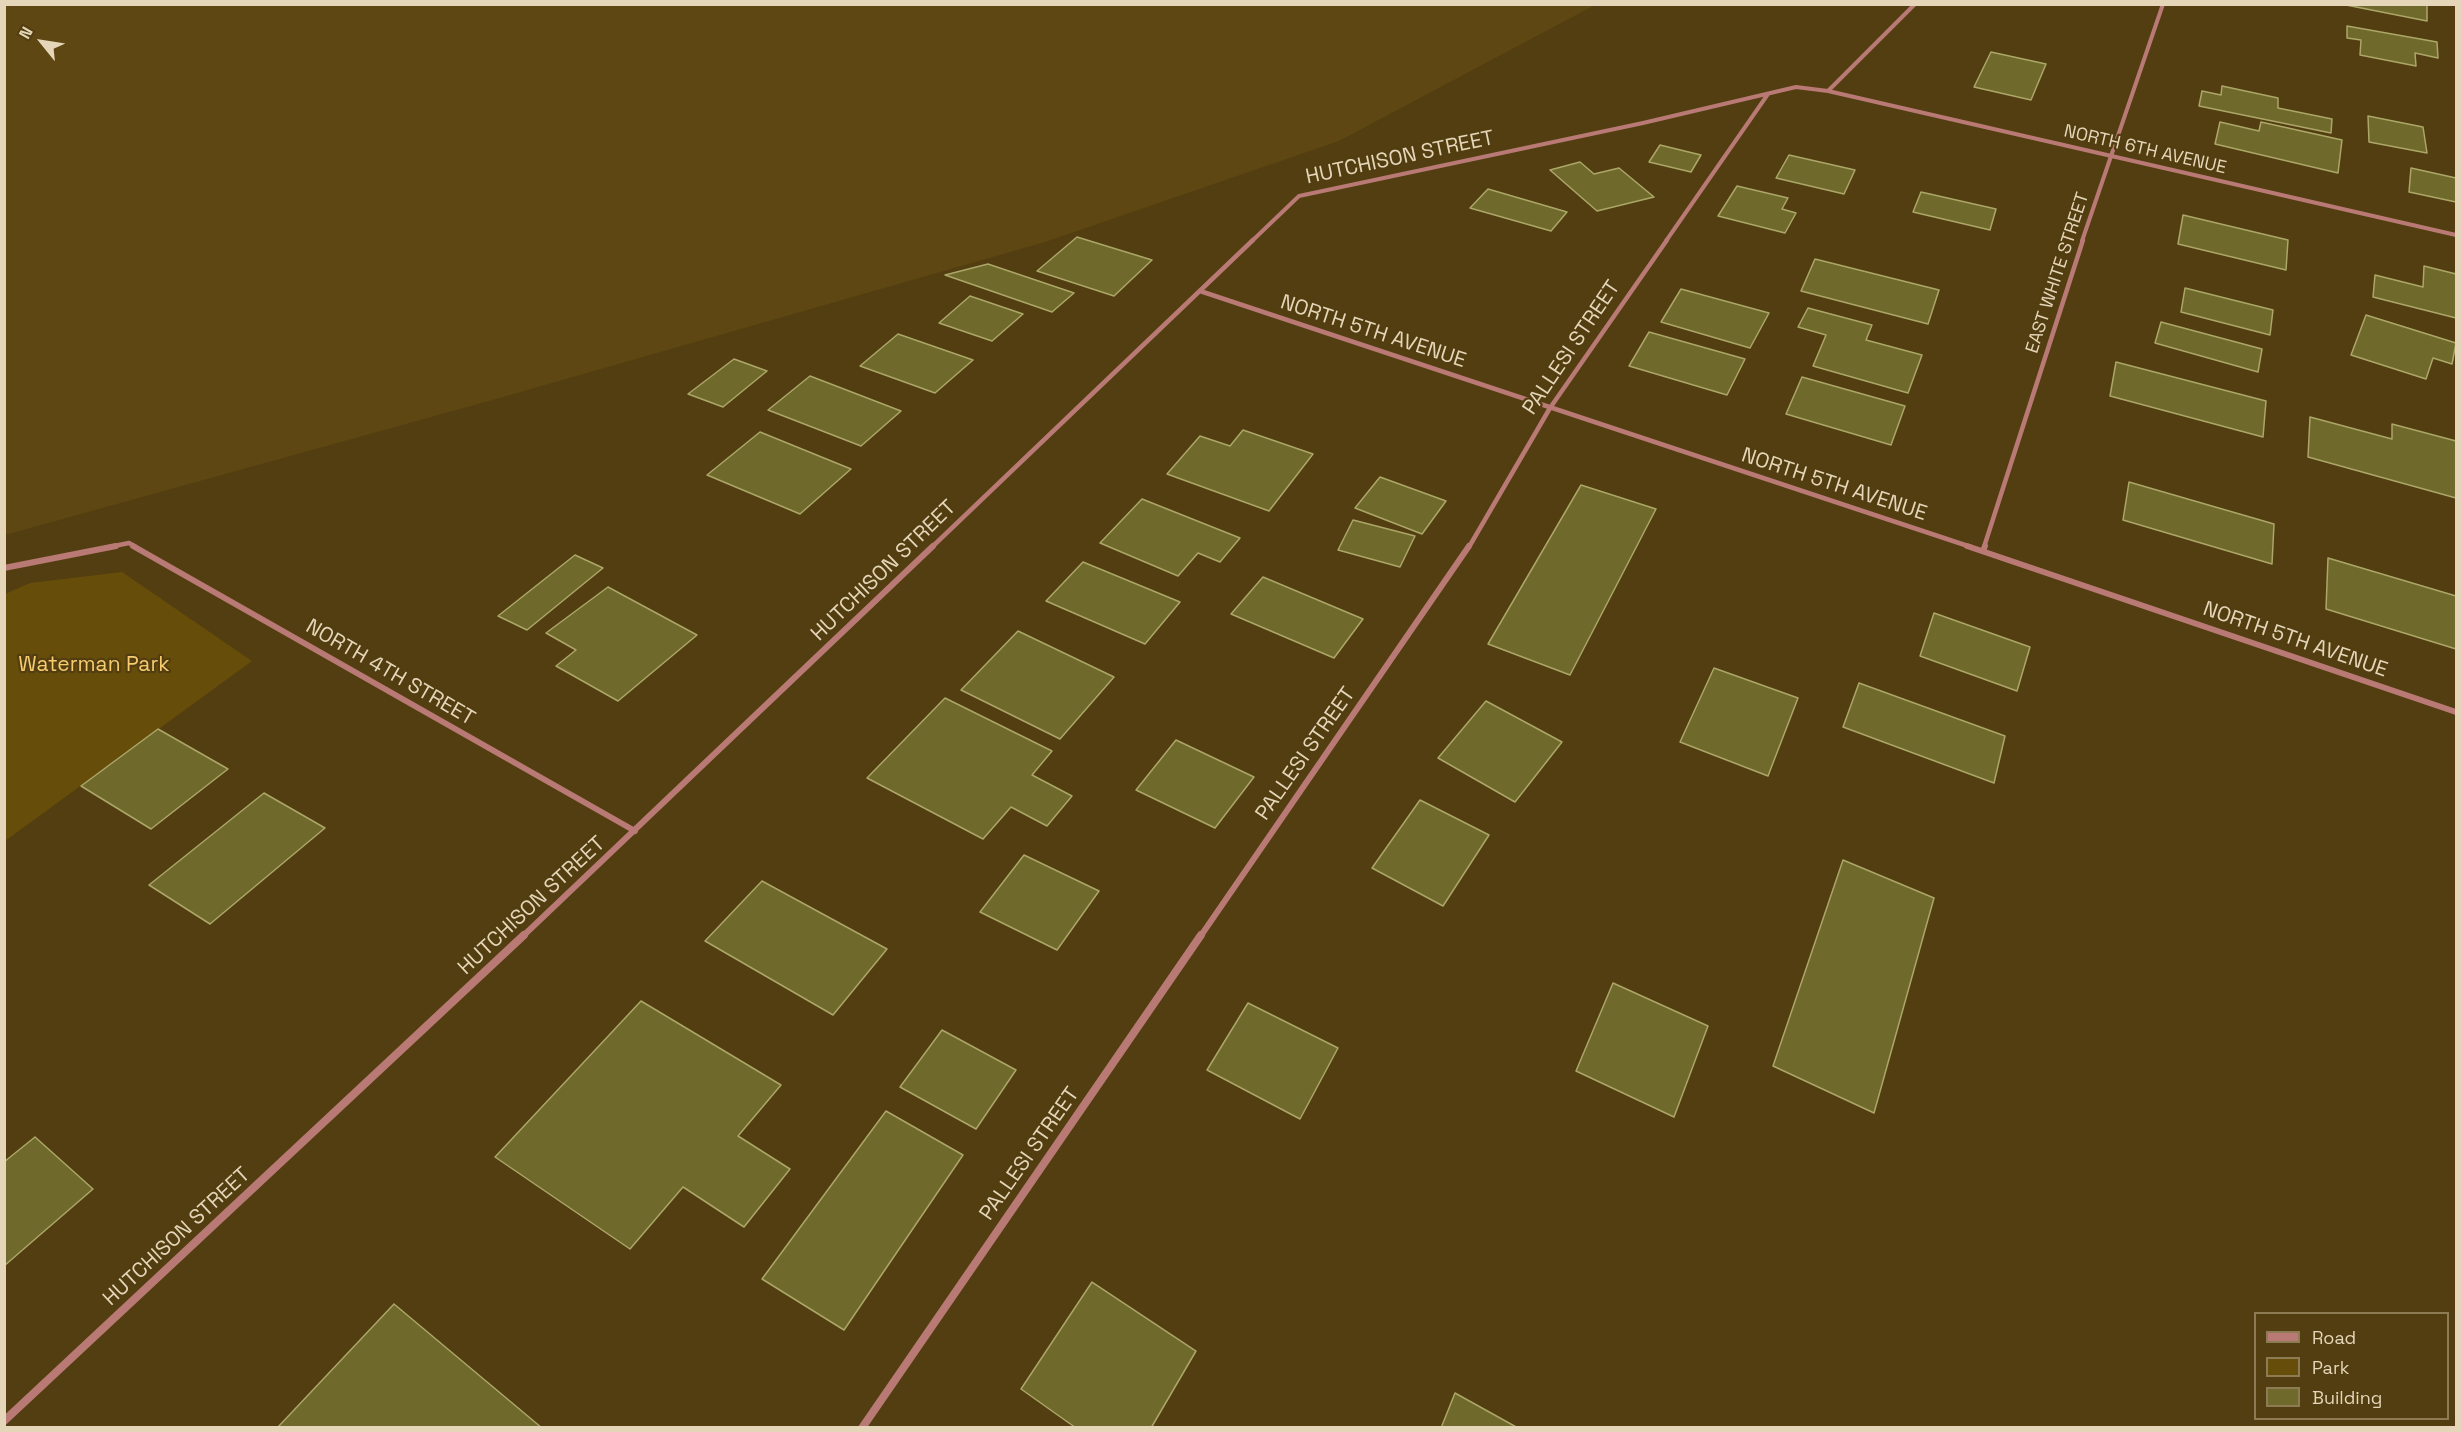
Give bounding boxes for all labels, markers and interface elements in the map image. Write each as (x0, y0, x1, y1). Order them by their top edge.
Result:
north arrow (12, 12, 72, 72)
text: N (14, 23, 38, 43)
street label: NORTH 6TH AVENUE (2062, 121, 2228, 179)
street label: HUTCHISON STREET (1304, 126, 1496, 190)
street label: EAST WHITE STREET (2022, 190, 2094, 356)
street label: PALLESI STREET (1518, 276, 1626, 420)
street label: NORTH 5TH AVENUE (1277, 290, 1469, 374)
street label: NORTH 5TH AVENUE (1738, 443, 1930, 527)
street label: HUTCHISON STREET (806, 495, 962, 647)
street label: NORTH 5TH AVENUE (2199, 597, 2391, 683)
street label: NORTH 4TH STREET (301, 614, 479, 732)
park label: Waterman Park (18, 652, 170, 678)
street label: PALLESI STREET (1251, 683, 1361, 825)
street label: HUTCHISON STREET (453, 831, 611, 981)
street label: PALLESI STREET (975, 1083, 1085, 1225)
street label: HUTCHISON STREET (98, 1162, 256, 1312)
legend (2254, 1312, 2449, 1420)
text: Road (2312, 1326, 2356, 1349)
text: Park (2312, 1356, 2349, 1379)
text: Building (2312, 1386, 2382, 1409)

